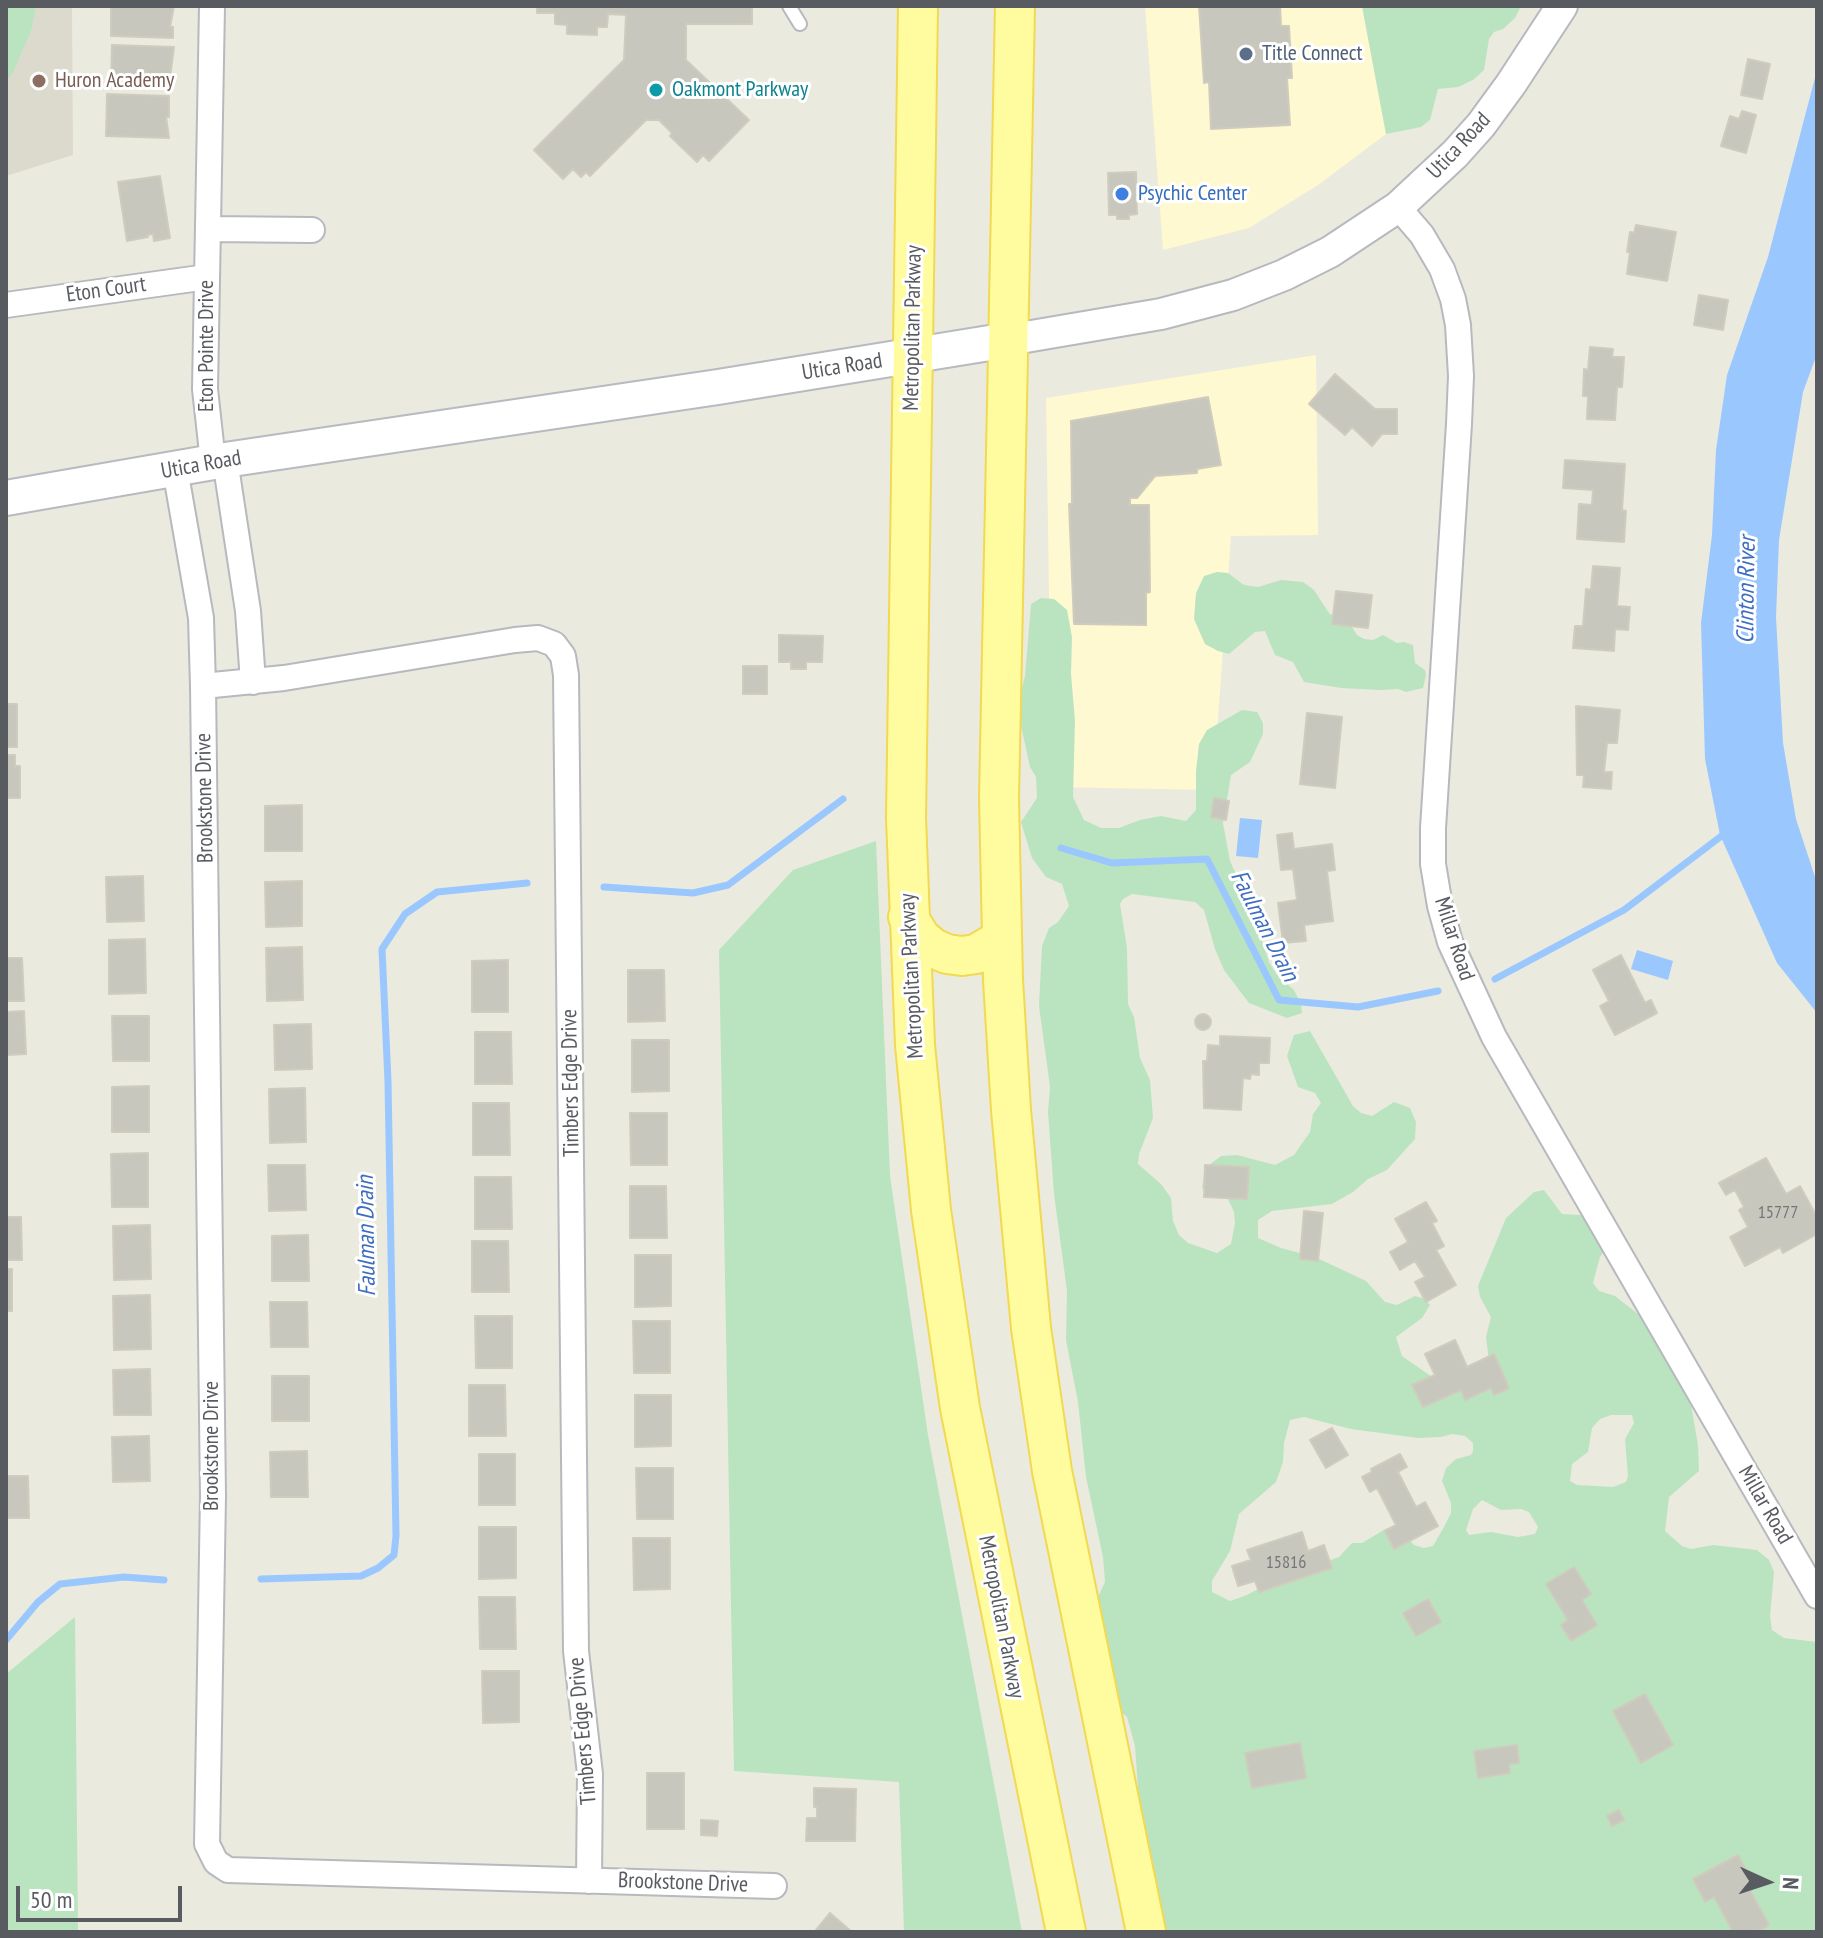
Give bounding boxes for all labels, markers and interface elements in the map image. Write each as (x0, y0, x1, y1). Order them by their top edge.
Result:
place label: Title Connect (1262, 41, 1363, 67)
marker: Title Connect (1237, 45, 1255, 63)
place label: Huron Academy (55, 68, 174, 94)
marker: Huron Academy (30, 72, 48, 90)
place label: Oakmont Parkway (672, 77, 808, 103)
marker: Oakmont Parkway (647, 81, 665, 99)
street label: Utica Road (1422, 107, 1496, 185)
place label: Psychic Center (1138, 181, 1247, 207)
marker: Psychic Center (1113, 185, 1131, 203)
street label: Metropolitan Parkway (898, 245, 928, 411)
street label: Eton Court (64, 271, 148, 309)
street label: Eton Pointe Drive (194, 280, 220, 412)
street label: Utica Road (800, 348, 884, 386)
street label: Utica Road (159, 445, 243, 485)
water label: Clinton River (1732, 536, 1762, 644)
street label: Brookstone Drive (191, 733, 219, 863)
water label: Faulman Drain (1224, 866, 1304, 986)
street label: Metropolitan Parkway (894, 893, 930, 1059)
street label: Millar Road (1428, 894, 1480, 984)
street label: Timbers Edge Drive (557, 1009, 585, 1157)
water label: Faulman Drain (352, 1175, 382, 1297)
house number: 15777 (1758, 1202, 1798, 1224)
street label: Brookstone Drive (199, 1381, 225, 1511)
street label: Millar Road (1732, 1461, 1798, 1549)
street label: Metropolitan Parkway (972, 1533, 1030, 1701)
house number: 15816 (1266, 1552, 1306, 1574)
street label: Timbers Edge Drive (563, 1656, 603, 1806)
north arrow (1727, 1842, 1807, 1922)
street label: Brookstone Drive (618, 1868, 748, 1898)
scale bar (20, 1870, 186, 1920)
text: N (1777, 1877, 1805, 1890)
text: 50 m (30, 1884, 72, 1915)

